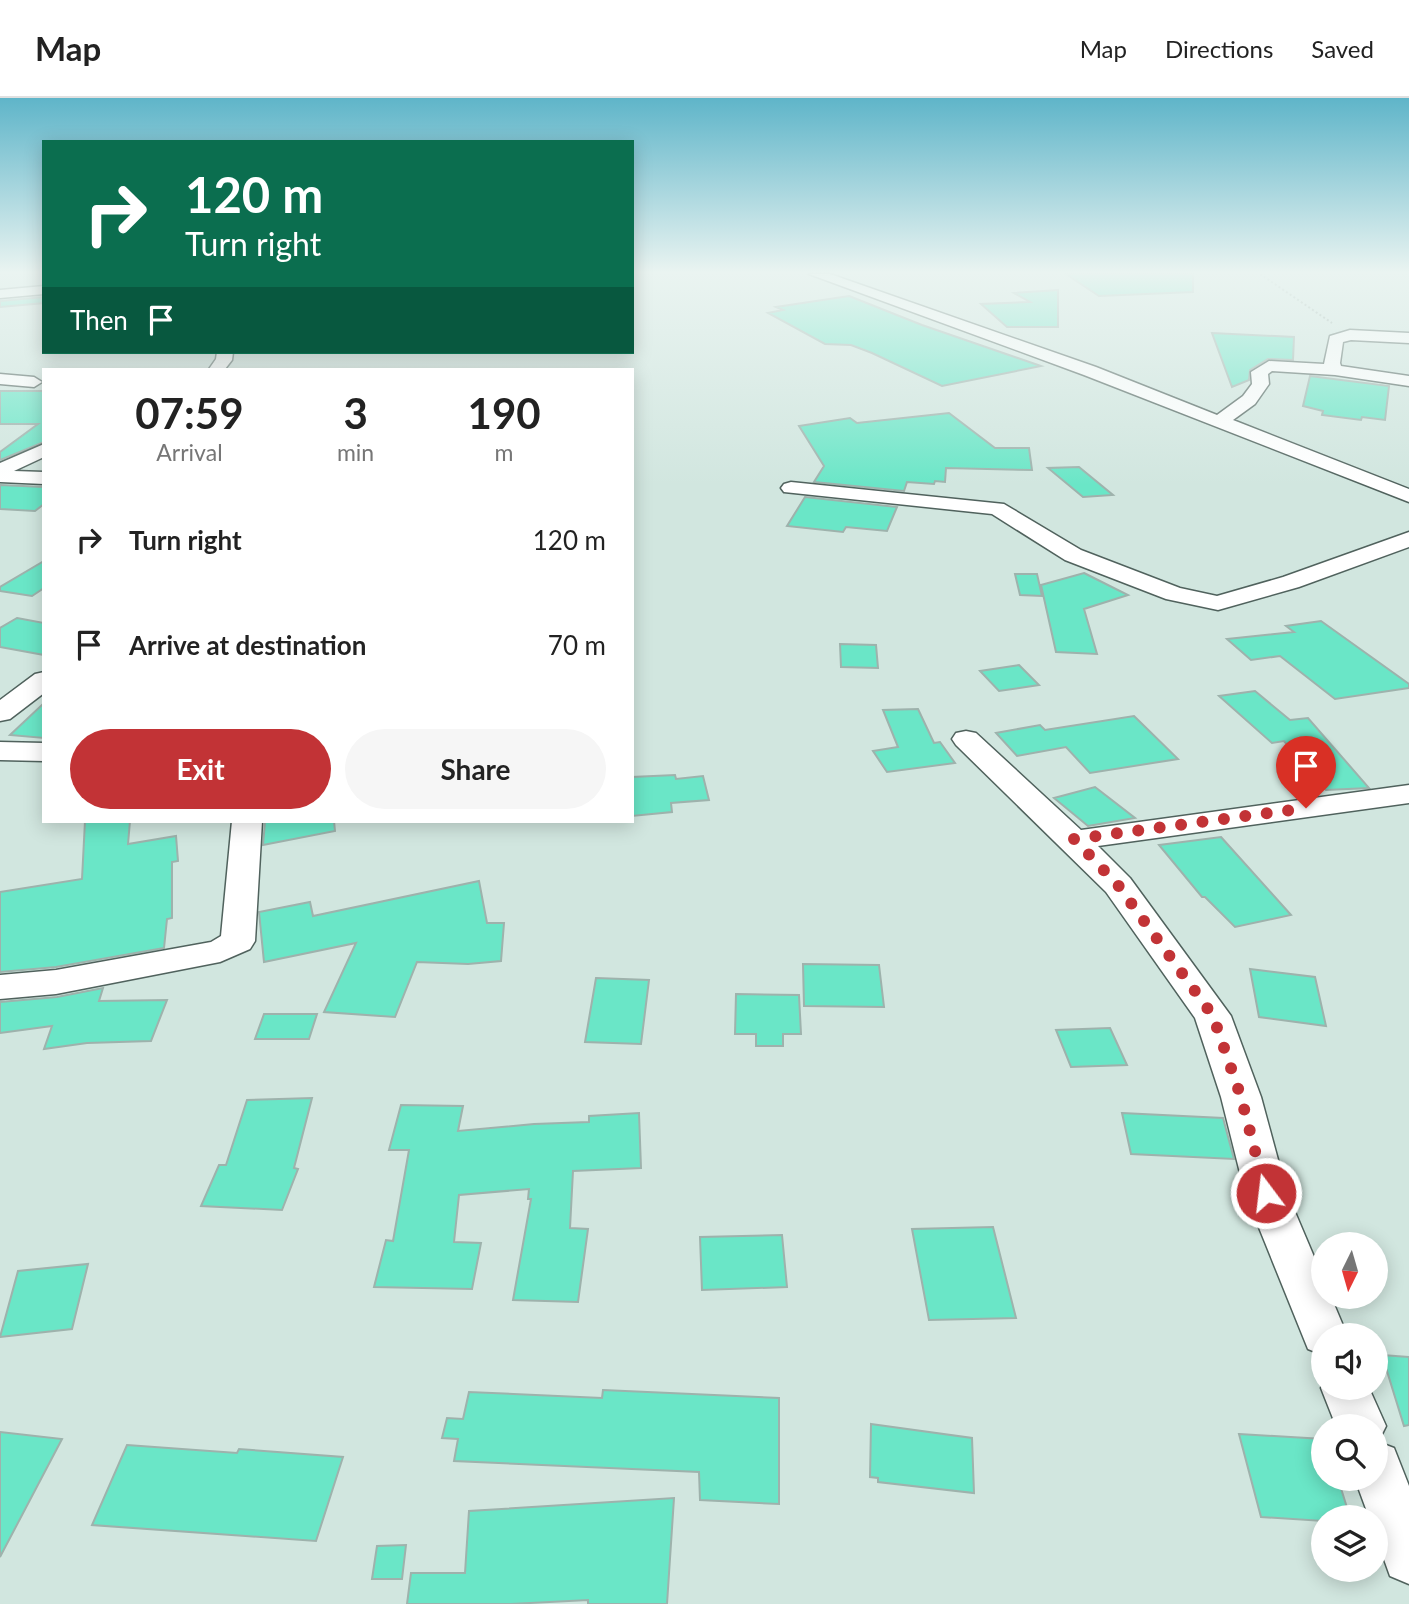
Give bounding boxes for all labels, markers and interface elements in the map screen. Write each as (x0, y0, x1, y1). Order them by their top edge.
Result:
text: Map (35, 28, 101, 68)
text: Map (1080, 34, 1127, 63)
text: Directions (1165, 34, 1273, 63)
text: Saved (1311, 34, 1374, 63)
text: 120 m (185, 165, 323, 223)
icon: right (70, 168, 161, 259)
text: Turn right (185, 224, 321, 263)
icon: arrive (142, 301, 180, 339)
text: Then (70, 304, 128, 336)
text: 07:59 (135, 388, 244, 438)
text: 3 (343, 388, 368, 438)
text: 190 (468, 388, 541, 438)
text: Arrival (156, 438, 223, 466)
text: min (337, 438, 374, 466)
text: m (495, 438, 514, 466)
icon: right (70, 521, 108, 559)
text: Turn right (129, 524, 242, 556)
text: 120 m (533, 524, 606, 556)
icon: arrive (70, 626, 108, 664)
text: Arrive at destination (129, 629, 366, 661)
text: 70 m (548, 629, 606, 661)
button: Exit (70, 729, 331, 809)
button: Share (345, 729, 606, 809)
pin (1276, 736, 1336, 808)
icon: arrive (1287, 747, 1325, 785)
position arrow (1229, 1156, 1303, 1230)
north arrow (1311, 1232, 1388, 1309)
map controls (1311, 1232, 1388, 1582)
button: sound (1311, 1323, 1388, 1400)
button: search (1311, 1414, 1388, 1491)
button: layers (1311, 1505, 1388, 1582)

